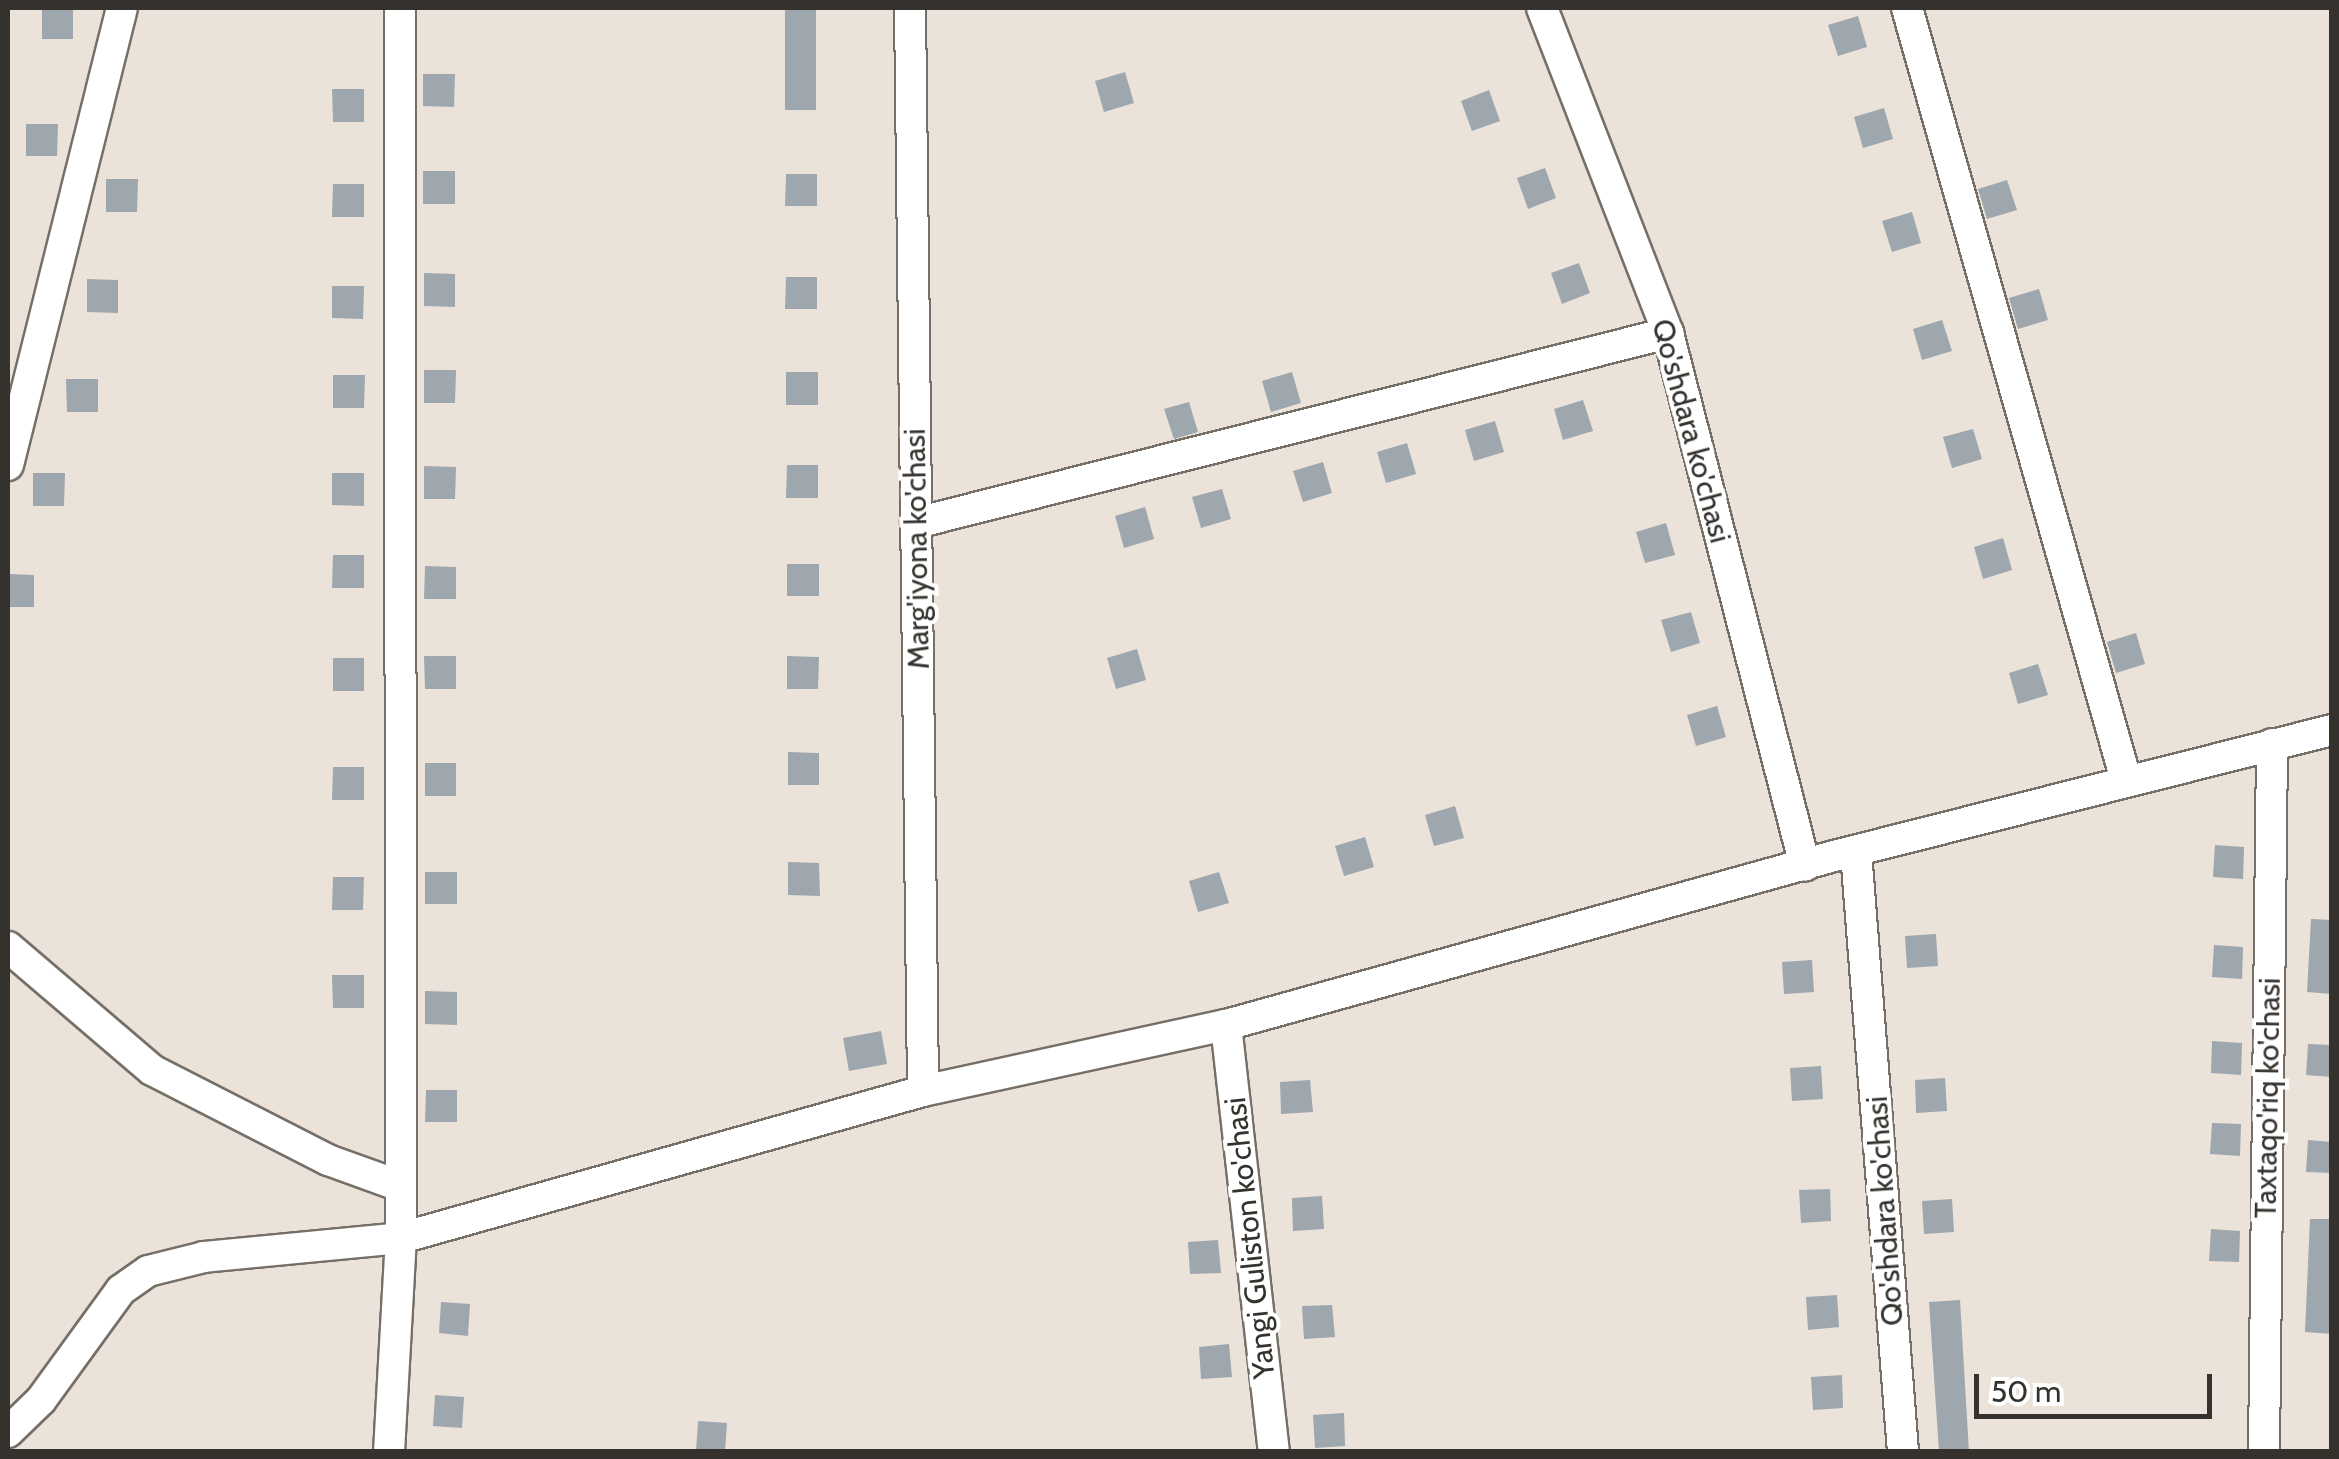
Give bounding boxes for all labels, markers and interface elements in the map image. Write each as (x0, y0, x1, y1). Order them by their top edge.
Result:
street label: Qo'shdara ko'chasi (1644, 315, 1738, 547)
street label: Marg'iyona ko'chasi (897, 428, 937, 670)
street label: Taxtaqo'riq ko'chasi (2248, 977, 2288, 1219)
street label: Qo'shdara ko'chasi (1859, 1095, 1911, 1327)
street label: Yangi Guliston ko'chasi (1217, 1096, 1283, 1380)
scale bar (1979, 1354, 2216, 1416)
text: 50 m (1991, 1373, 2061, 1410)

